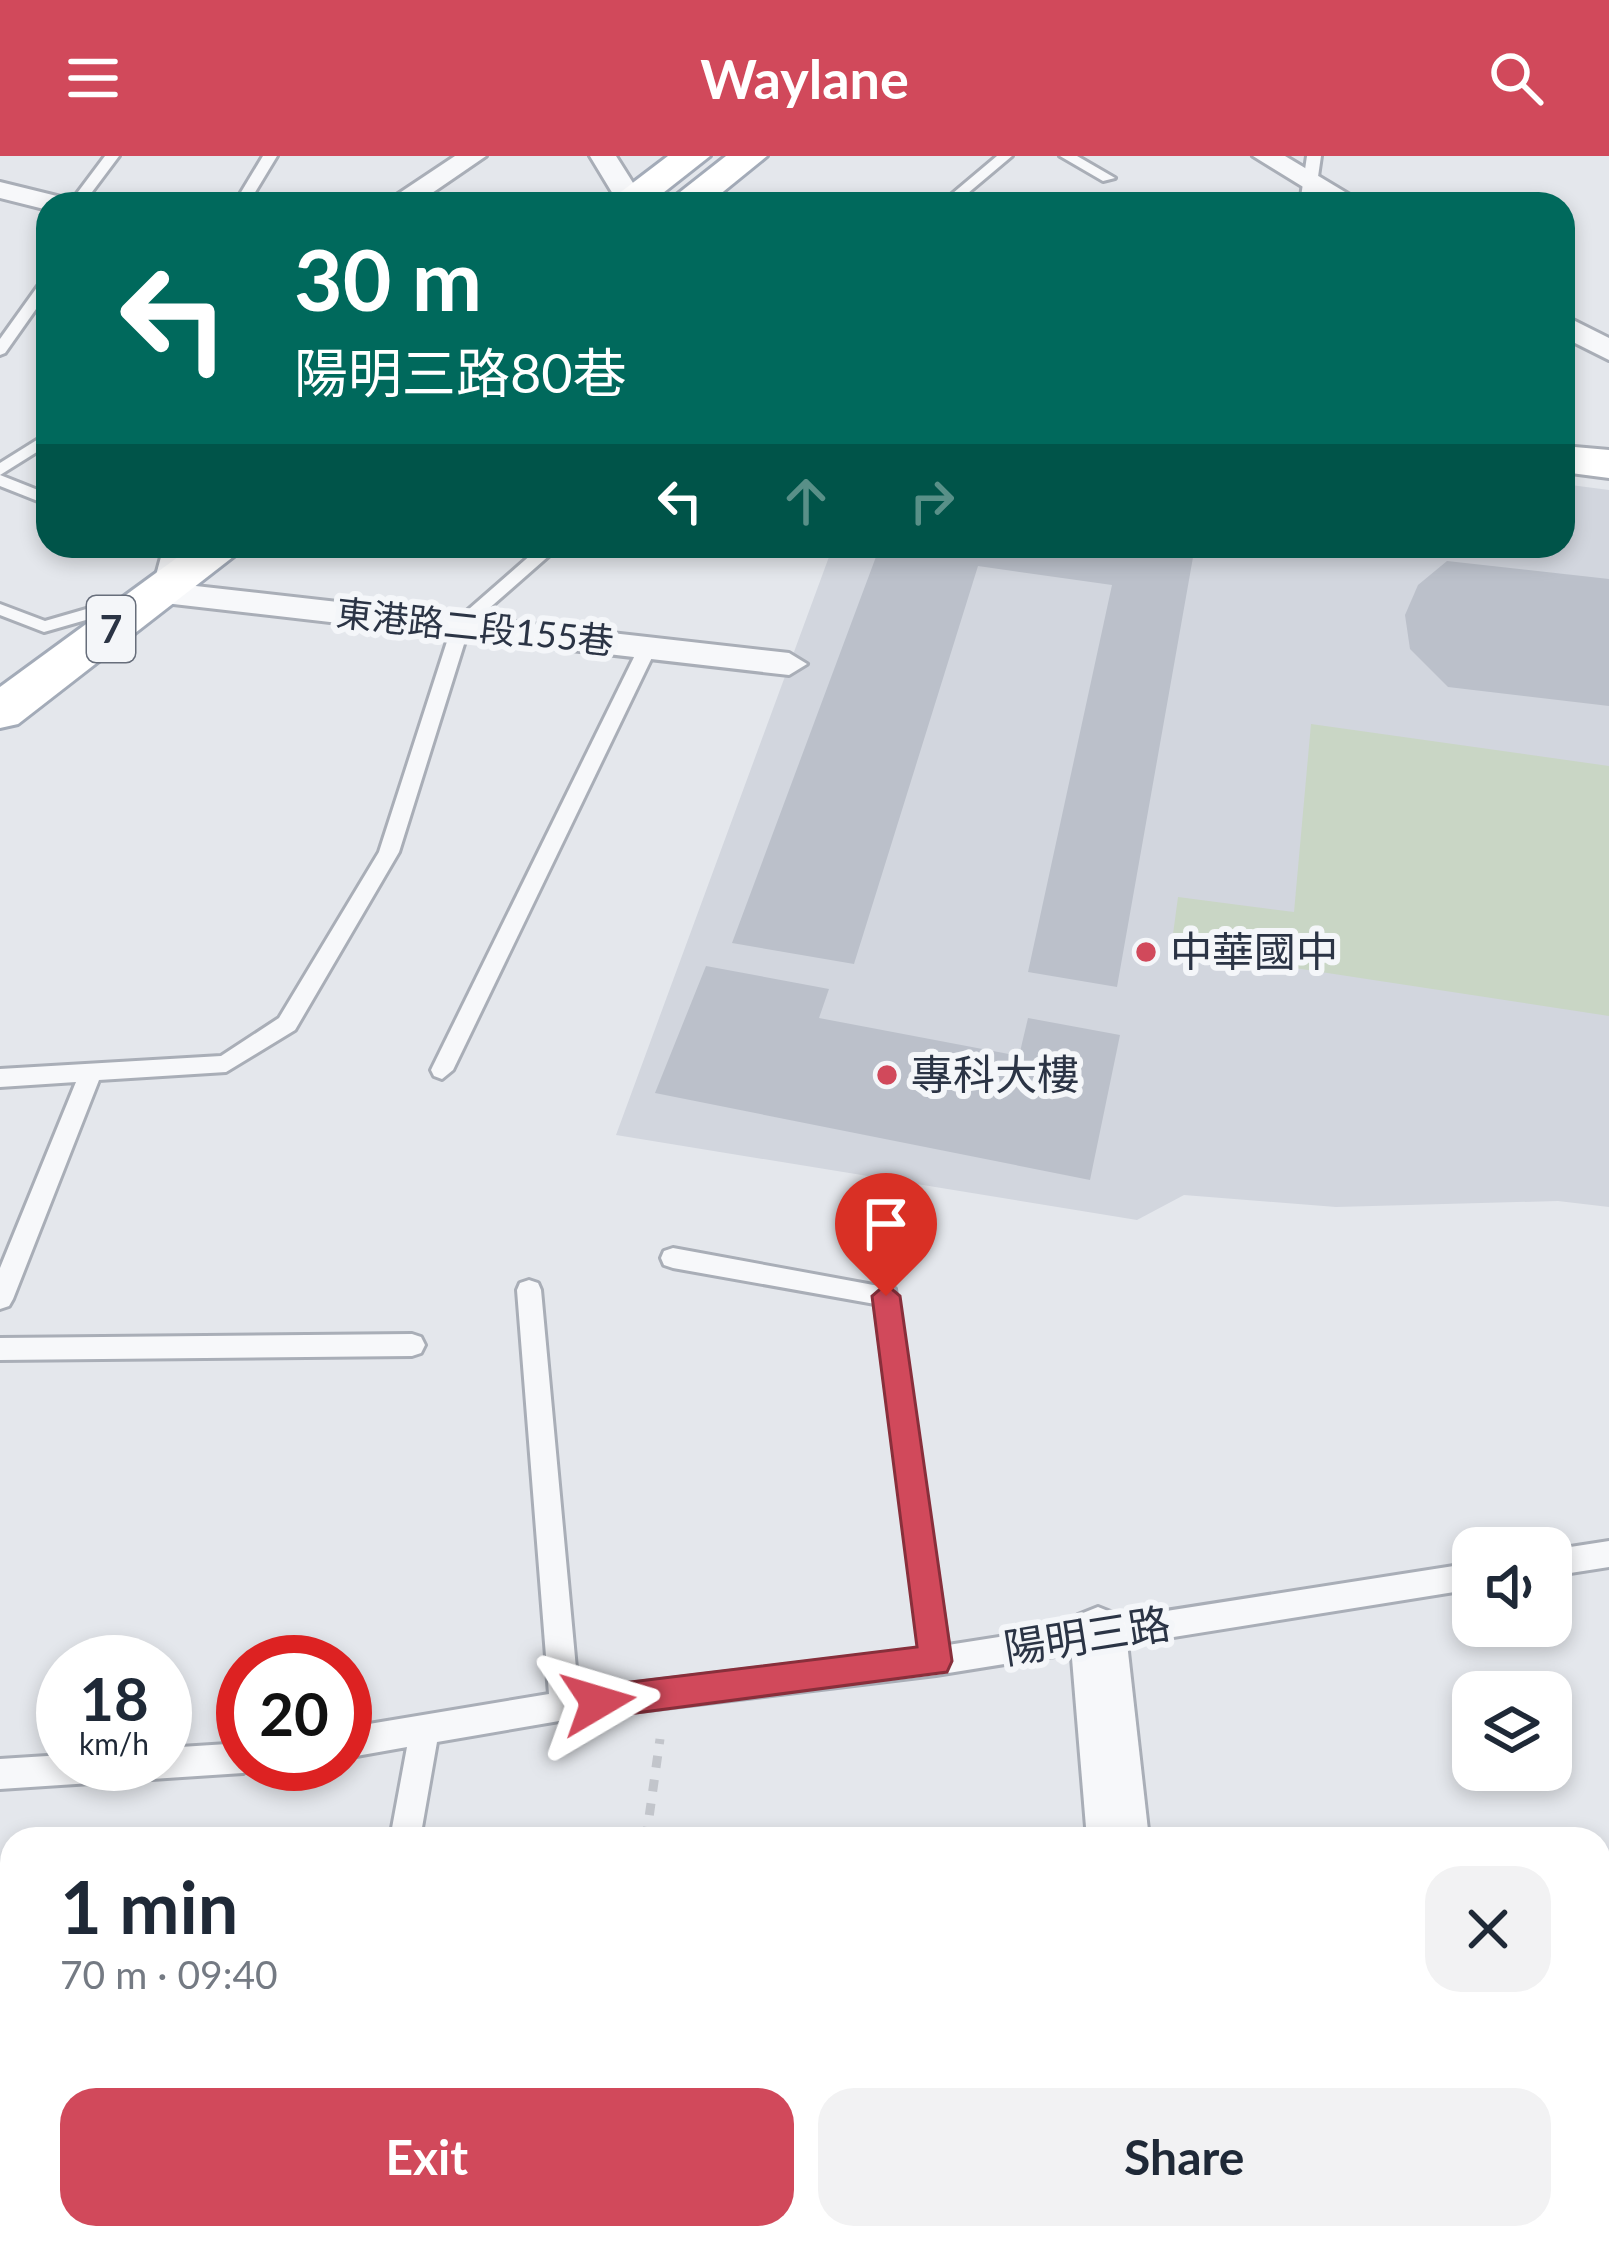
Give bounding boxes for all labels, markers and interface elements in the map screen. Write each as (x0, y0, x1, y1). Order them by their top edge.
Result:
icon: menu (60, 45, 126, 111)
icon: search (1483, 45, 1549, 111)
text: Waylane (700, 46, 909, 111)
text: 30 m (294, 228, 482, 329)
icon: left (96, 240, 252, 396)
text: 陽明三路80巷 (294, 340, 627, 405)
icon: left (647, 468, 713, 534)
icon: ahead (773, 468, 839, 534)
icon: right (899, 468, 965, 534)
street label: 東港路二段155巷 (334, 590, 616, 662)
road number: 7 (87, 596, 135, 662)
place label: 中華國中 (1170, 926, 1338, 976)
marker: 中華國中 (1133, 939, 1159, 965)
place label: 專科大樓 (911, 1049, 1079, 1099)
marker: 專科大樓 (874, 1062, 900, 1088)
pin (835, 1173, 937, 1296)
icon: arrive (853, 1191, 919, 1257)
map controls (1452, 1527, 1572, 1791)
button: sound (1452, 1527, 1572, 1647)
street label: 陽明三路 (1000, 1597, 1174, 1673)
speed limit sign: 20 (216, 1635, 372, 1791)
position arrow (535, 1639, 661, 1765)
text: 18 (79, 1662, 149, 1734)
button: layers (1452, 1671, 1572, 1791)
text: km/h (79, 1725, 149, 1761)
text: 1 min (60, 1863, 238, 1949)
button: close (1425, 1866, 1551, 1992)
text: 70 m · 09:40 (60, 1951, 278, 1997)
button: Exit (60, 2088, 794, 2226)
button: Share (818, 2088, 1551, 2226)

